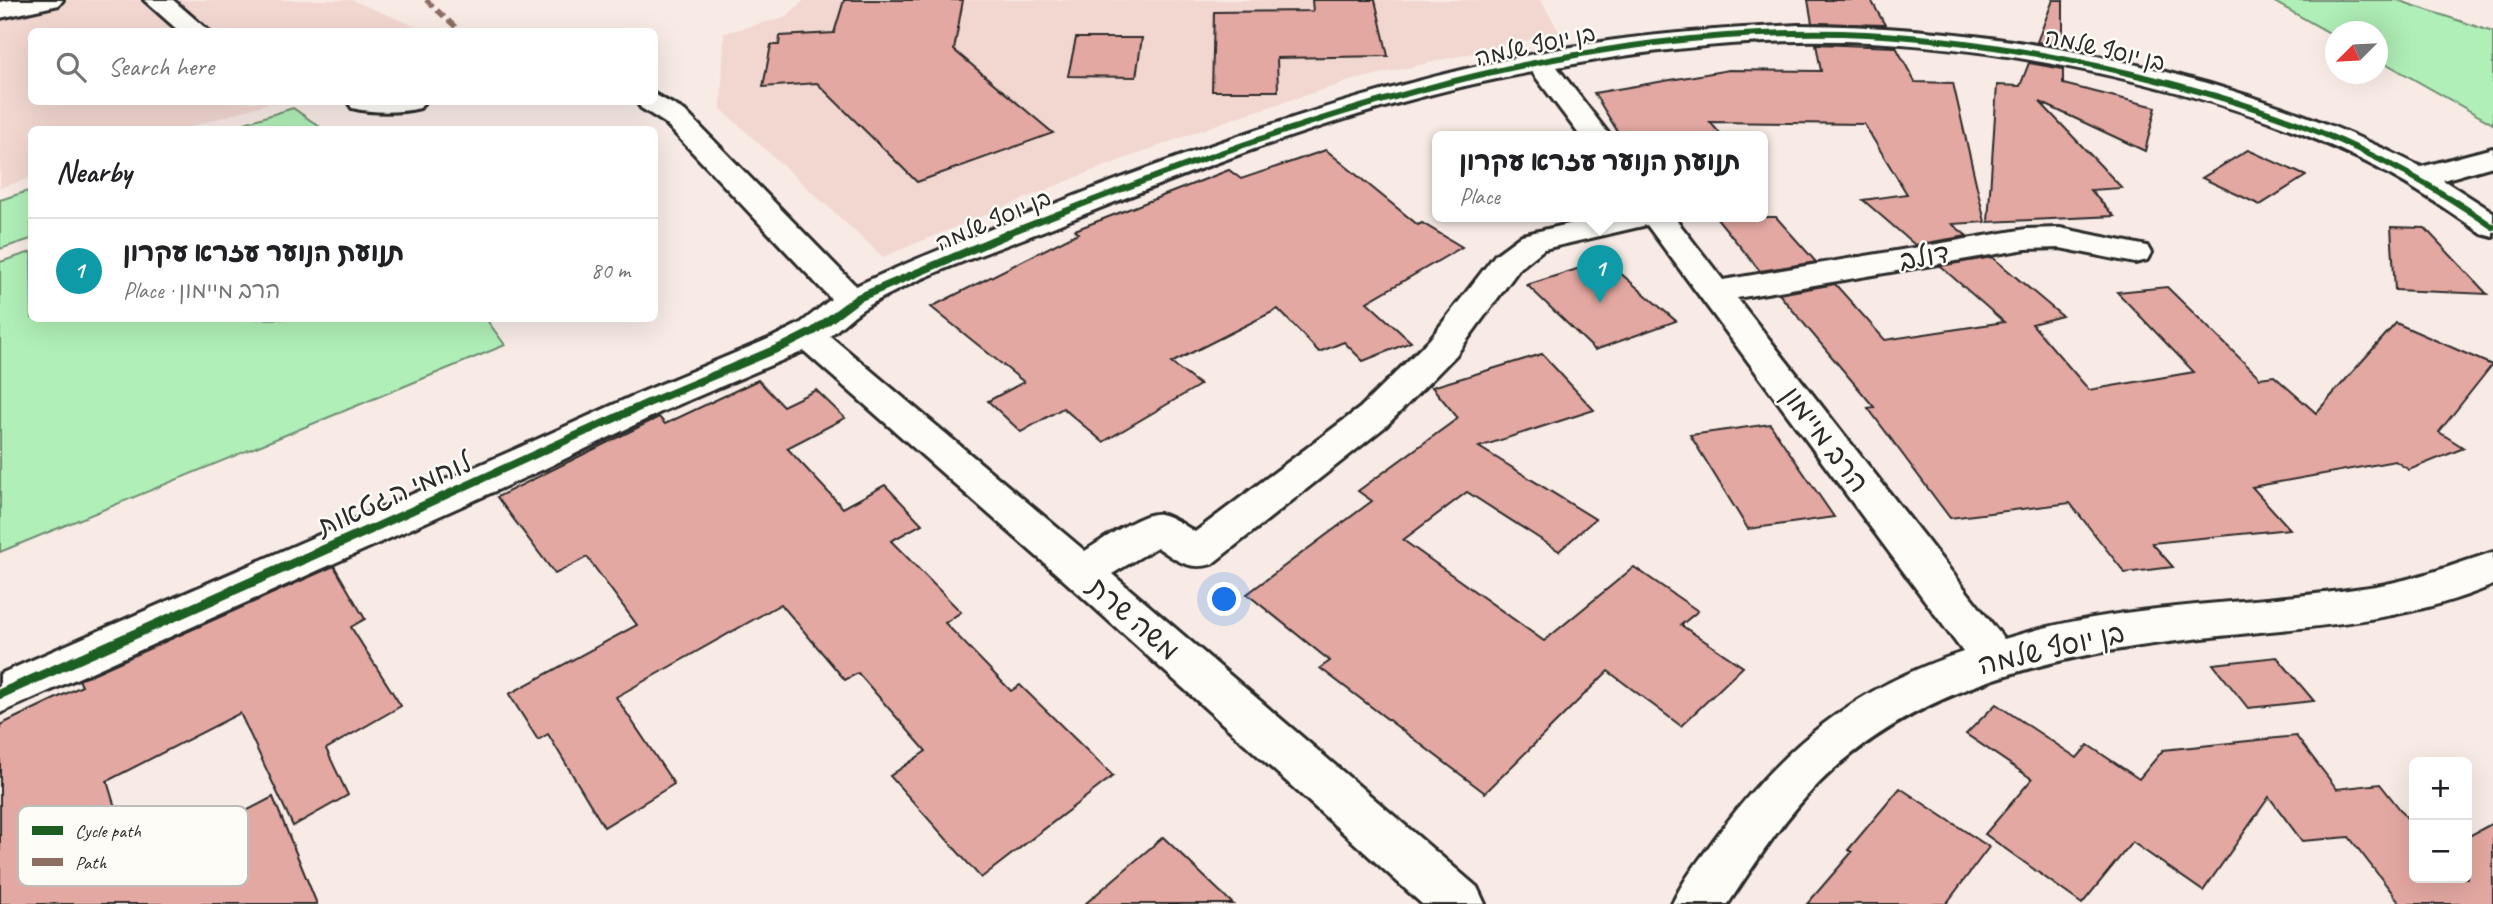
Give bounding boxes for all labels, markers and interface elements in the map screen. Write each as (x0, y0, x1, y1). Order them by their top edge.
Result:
street label: בן יוסף שלמה (1472, 19, 1598, 72)
north arrow (2325, 21, 2388, 84)
street label: בן יוסף שלמה (2042, 22, 2168, 77)
search box (28, 28, 658, 105)
icon: search (52, 48, 90, 86)
text: Search here (108, 50, 214, 83)
popup (1432, 131, 1768, 222)
text: תנועת הנוער עזרא עקרון (1459, 145, 1741, 178)
text: Nearby (56, 153, 132, 191)
text: Place (1459, 182, 1500, 211)
street label: בן יוסף שלמה (931, 183, 1055, 258)
street label: דולב (1896, 235, 1952, 278)
text: תנועת הנוער עזרא עקרון (123, 236, 404, 269)
pin: 1 (1577, 245, 1623, 303)
text: 1 (74, 256, 84, 285)
text: 80 m (591, 256, 630, 285)
text: Place · הרב מיימון (123, 276, 280, 305)
street label: הרב מיימון (1774, 379, 1877, 499)
street label: לוחמי הגטאות (310, 444, 478, 545)
street label: משה שרת (1079, 568, 1187, 668)
your location (1207, 582, 1241, 616)
street label: בן יוסף שלמה (1975, 615, 2128, 682)
map controls (2409, 757, 2472, 883)
button: + (2409, 757, 2472, 820)
legend (18, 806, 248, 886)
text: Cycle path (75, 819, 141, 843)
button: − (2409, 820, 2472, 883)
text: Path (75, 851, 108, 875)

